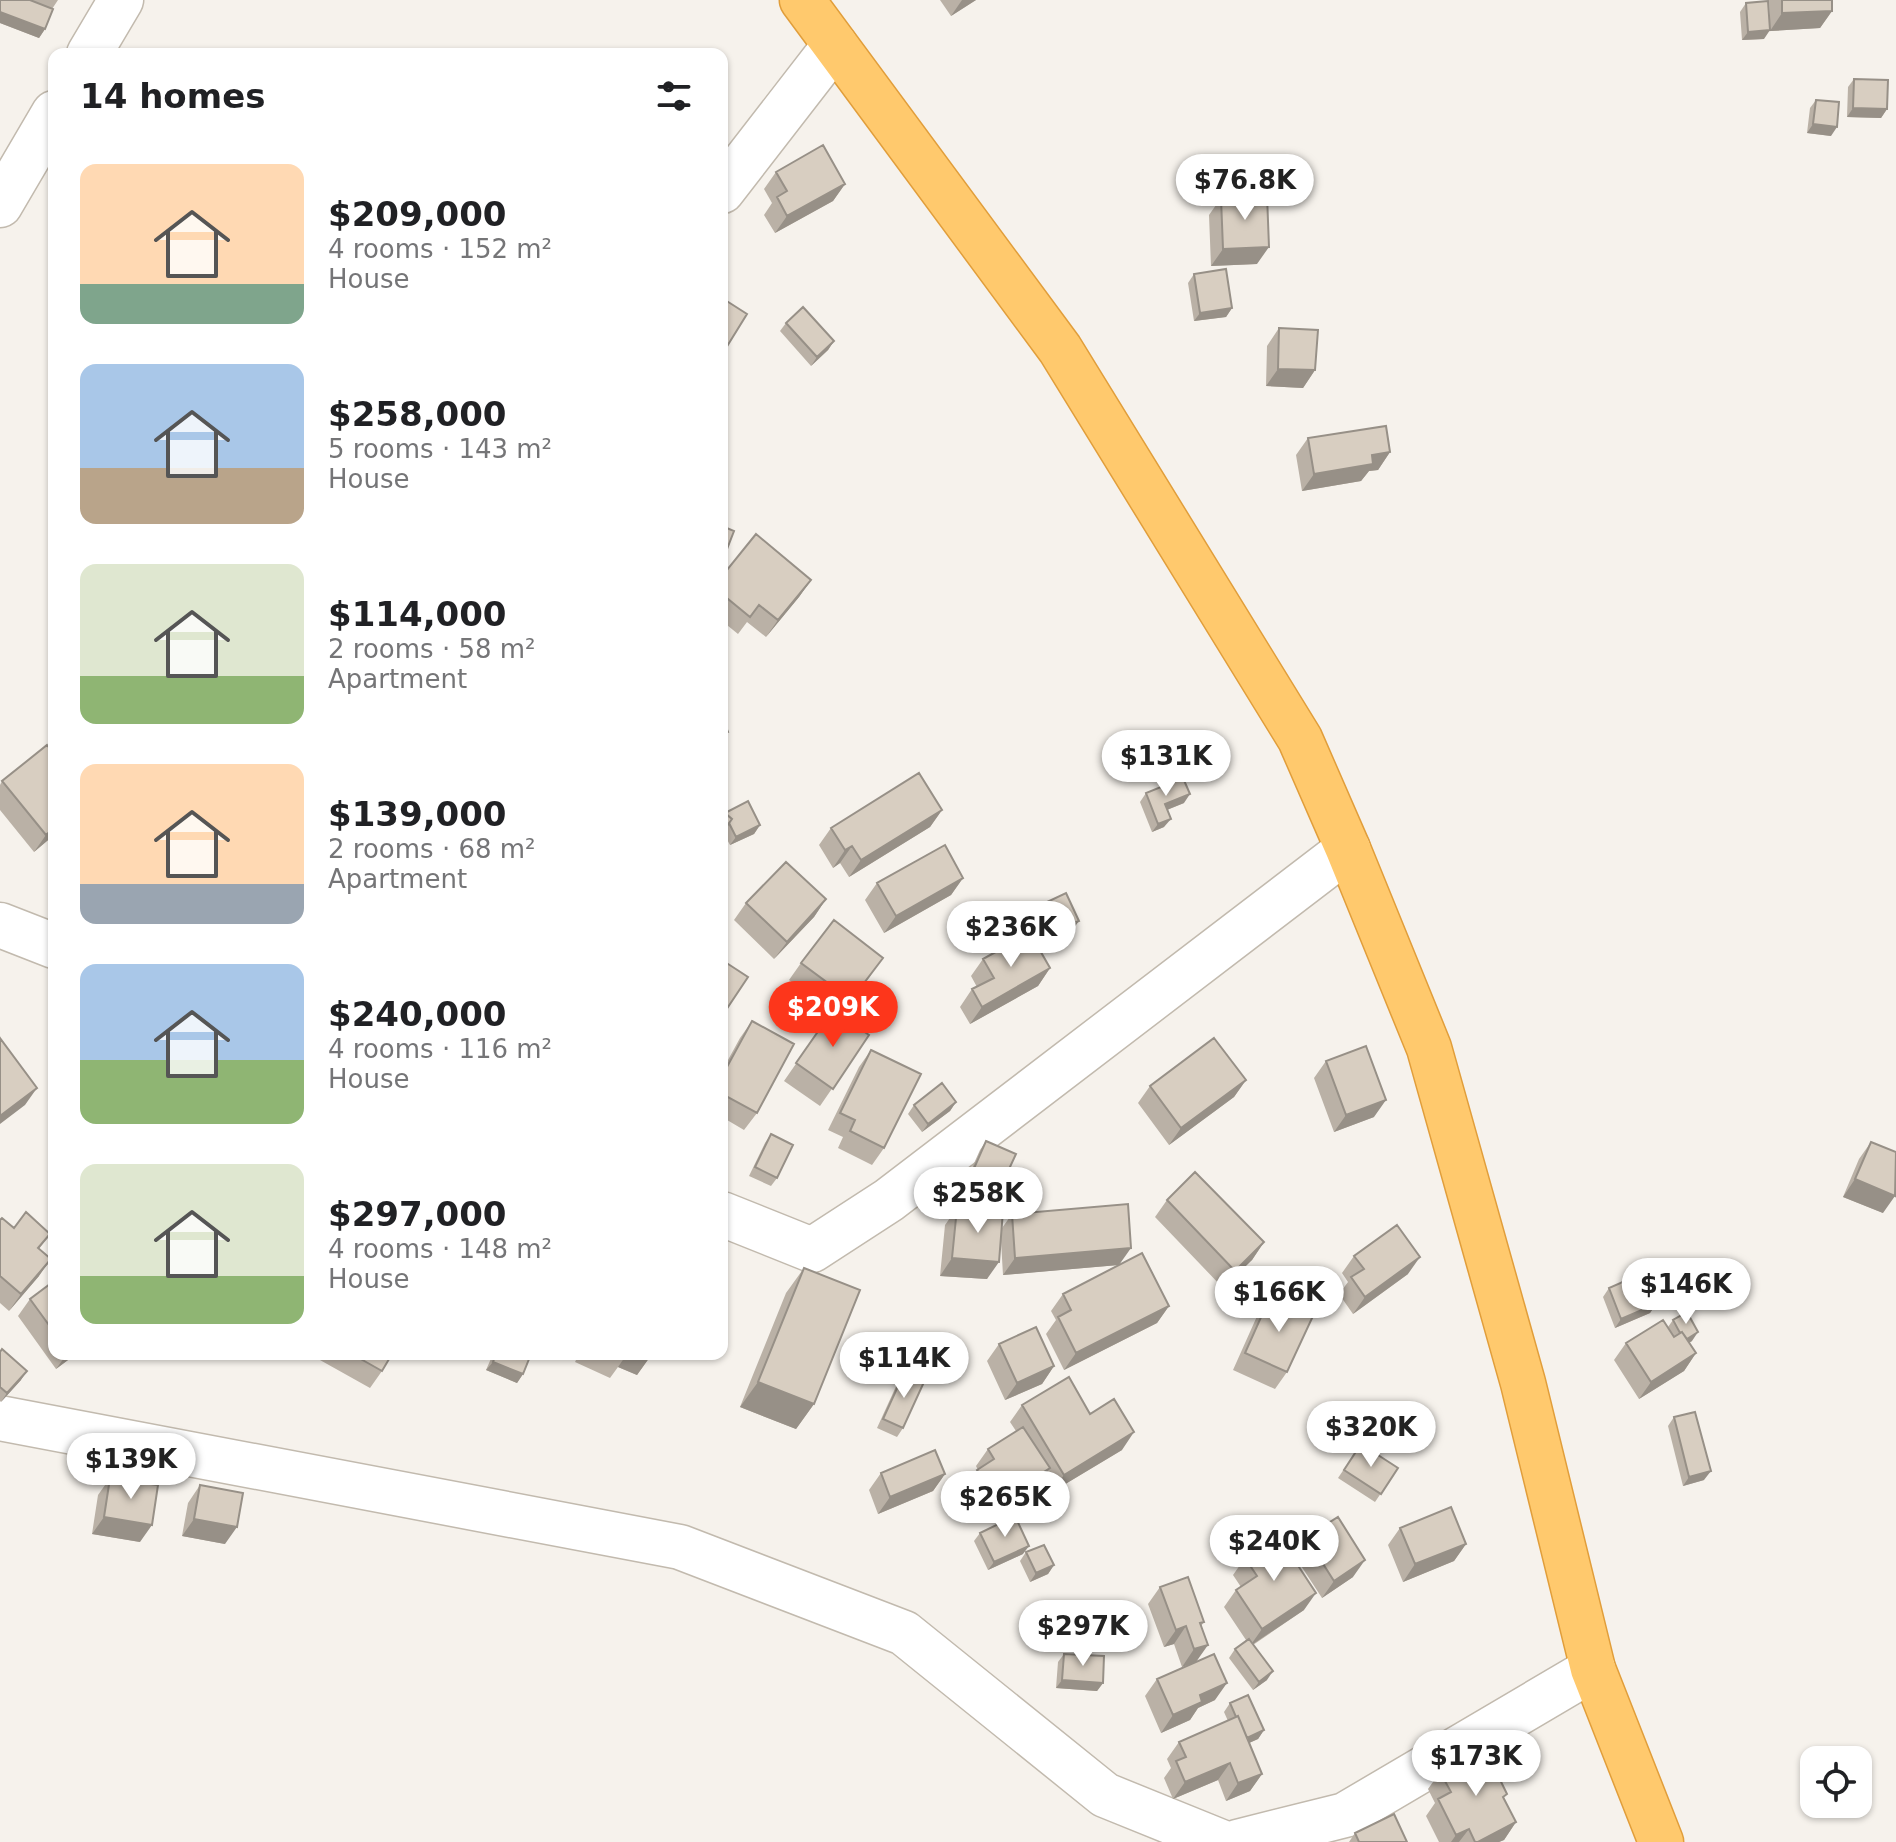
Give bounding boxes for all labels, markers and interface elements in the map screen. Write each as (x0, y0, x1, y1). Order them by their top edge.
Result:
icon: filters (652, 74, 696, 118)
text: 14 homes (80, 76, 265, 116)
pin: $76.8K (1180, 154, 1310, 222)
text: $76.8K (1194, 165, 1296, 195)
text: $209,000 (328, 194, 507, 234)
icon: home (144, 196, 240, 292)
text: 4 rooms · 152 m² (328, 234, 552, 264)
text: House (328, 264, 409, 294)
text: $258,000 (328, 394, 507, 434)
icon: home (144, 396, 240, 492)
text: 5 rooms · 143 m² (328, 434, 552, 464)
text: House (328, 464, 409, 494)
text: $114,000 (328, 594, 507, 634)
icon: home (144, 596, 240, 692)
text: 2 rooms · 58 m² (328, 634, 536, 664)
text: Apartment (328, 664, 467, 694)
pin: $131K (1110, 730, 1222, 798)
text: $131K (1120, 741, 1212, 771)
text: $139,000 (328, 794, 507, 834)
icon: home (144, 796, 240, 892)
text: 2 rooms · 68 m² (328, 834, 536, 864)
text: Apartment (328, 864, 467, 894)
pin: $236K (955, 901, 1067, 969)
text: $236K (965, 912, 1057, 942)
pin: $209K (777, 981, 889, 1049)
text: $209K (787, 992, 879, 1022)
text: $240,000 (328, 994, 507, 1034)
icon: home (144, 996, 240, 1092)
text: 4 rooms · 116 m² (328, 1034, 552, 1064)
text: House (328, 1064, 409, 1094)
pin: $258K (922, 1167, 1034, 1235)
text: $258K (932, 1178, 1024, 1208)
text: $297,000 (328, 1194, 507, 1234)
icon: home (144, 1196, 240, 1292)
text: 4 rooms · 148 m² (328, 1234, 552, 1264)
pin: $146K (1630, 1258, 1742, 1326)
text: House (328, 1264, 409, 1294)
pin: $166K (1223, 1266, 1335, 1334)
text: $146K (1640, 1269, 1732, 1299)
text: $166K (1233, 1277, 1325, 1307)
pin: $114K (848, 1332, 960, 1400)
text: $114K (858, 1343, 950, 1373)
pin: $320K (1315, 1401, 1427, 1469)
text: $320K (1325, 1412, 1417, 1442)
pin: $139K (75, 1433, 187, 1501)
text: $139K (85, 1444, 177, 1474)
pin: $265K (949, 1471, 1061, 1539)
text: $265K (959, 1482, 1051, 1512)
pin: $240K (1218, 1515, 1330, 1583)
text: $240K (1228, 1526, 1320, 1556)
pin: $297K (1027, 1600, 1139, 1668)
text: $297K (1037, 1611, 1129, 1641)
pin: $173K (1420, 1730, 1532, 1798)
text: $173K (1430, 1741, 1522, 1771)
map controls (1800, 1746, 1872, 1818)
button: locate (1800, 1746, 1872, 1818)

